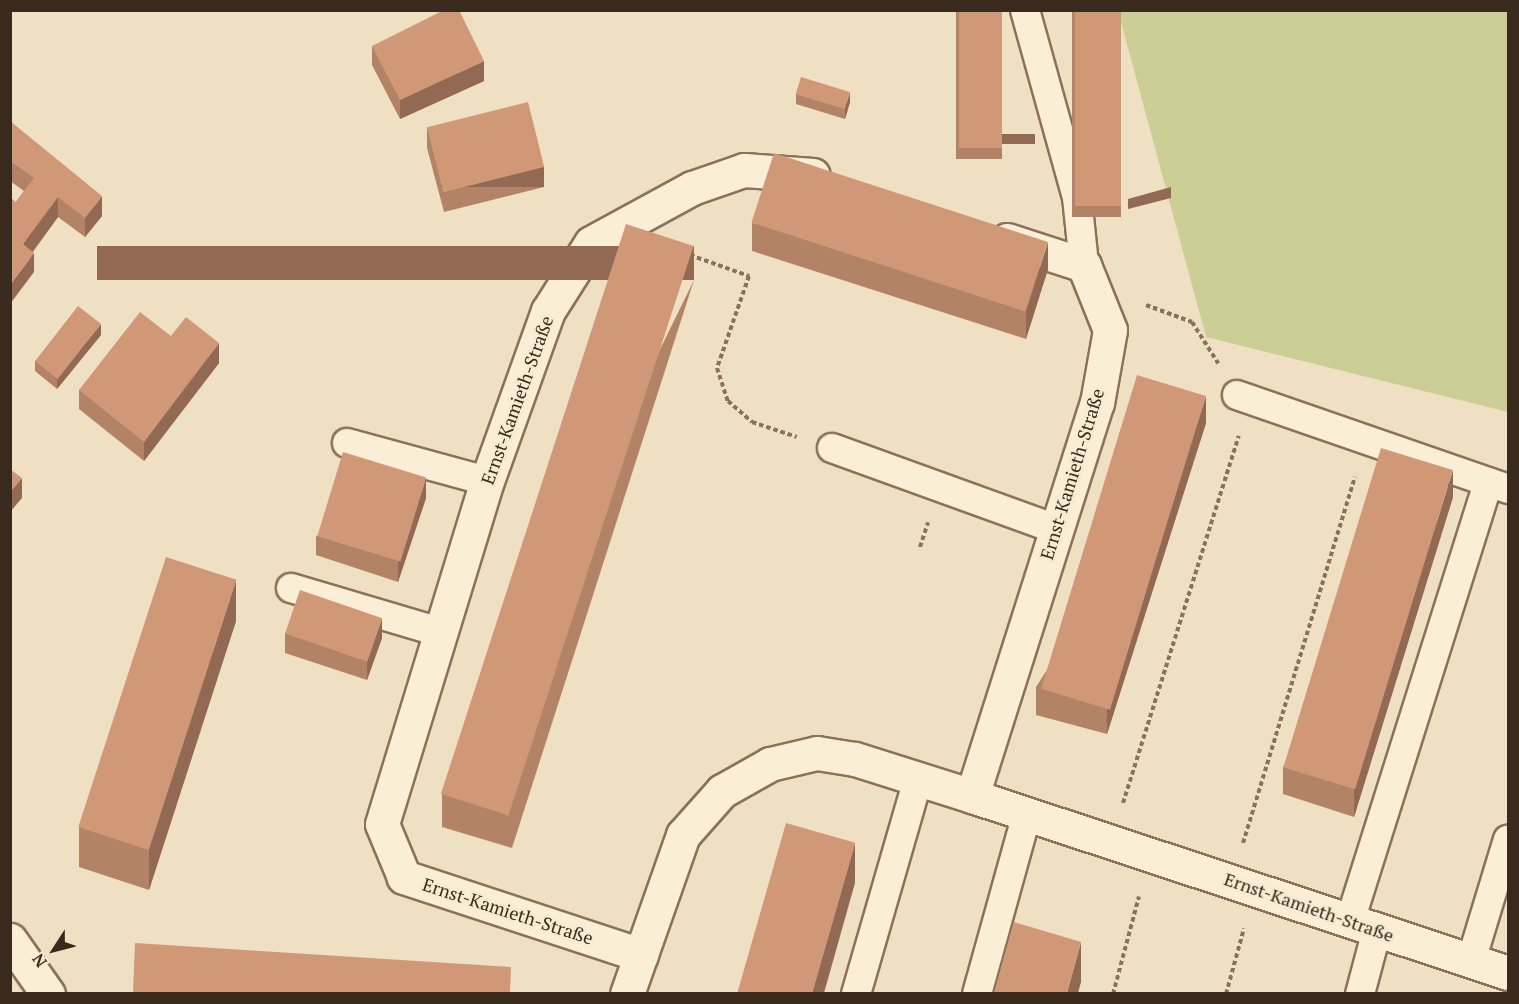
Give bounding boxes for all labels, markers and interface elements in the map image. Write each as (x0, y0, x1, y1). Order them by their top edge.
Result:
street label: Ernst-Kamieth-Straße (476, 313, 558, 487)
street label: Ernst-Kamieth-Straße (1036, 386, 1108, 562)
street label: Ernst-Kamieth-Straße (1221, 868, 1397, 946)
street label: Ernst-Kamieth-Straße (420, 873, 596, 949)
north arrow (24, 920, 84, 980)
text: N (27, 949, 52, 972)

